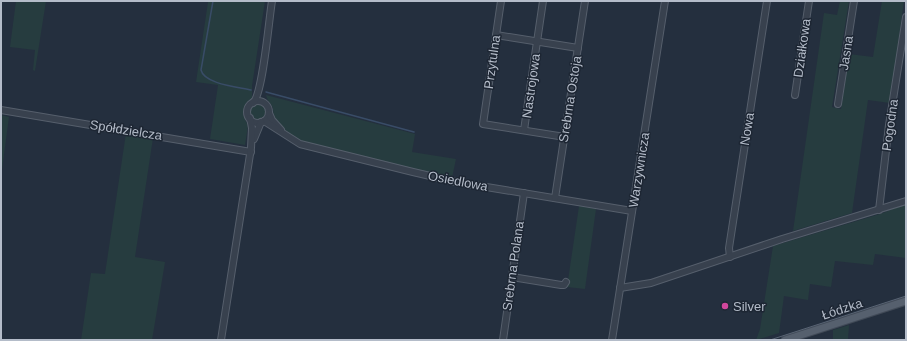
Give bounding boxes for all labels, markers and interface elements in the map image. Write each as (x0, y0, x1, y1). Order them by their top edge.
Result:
street label: Działkowa (790, 17, 814, 78)
street label: Przytulna (481, 33, 503, 90)
street label: Jasna (836, 34, 856, 71)
street label: Nastrojowa (519, 52, 543, 119)
street label: Srebrna Ostoja (556, 54, 584, 143)
street label: Pogodna (879, 97, 901, 152)
street label: Nowa (737, 111, 757, 147)
street label: Spółdzielcza (89, 117, 164, 143)
street label: Warzywnicza (626, 130, 652, 209)
street label: Osiedlowa (427, 168, 490, 194)
street label: Srebrna Polana (499, 219, 527, 312)
street label: Łódzka (820, 295, 865, 323)
place label: Silver (733, 299, 766, 314)
marker: Silver (720, 301, 730, 311)

